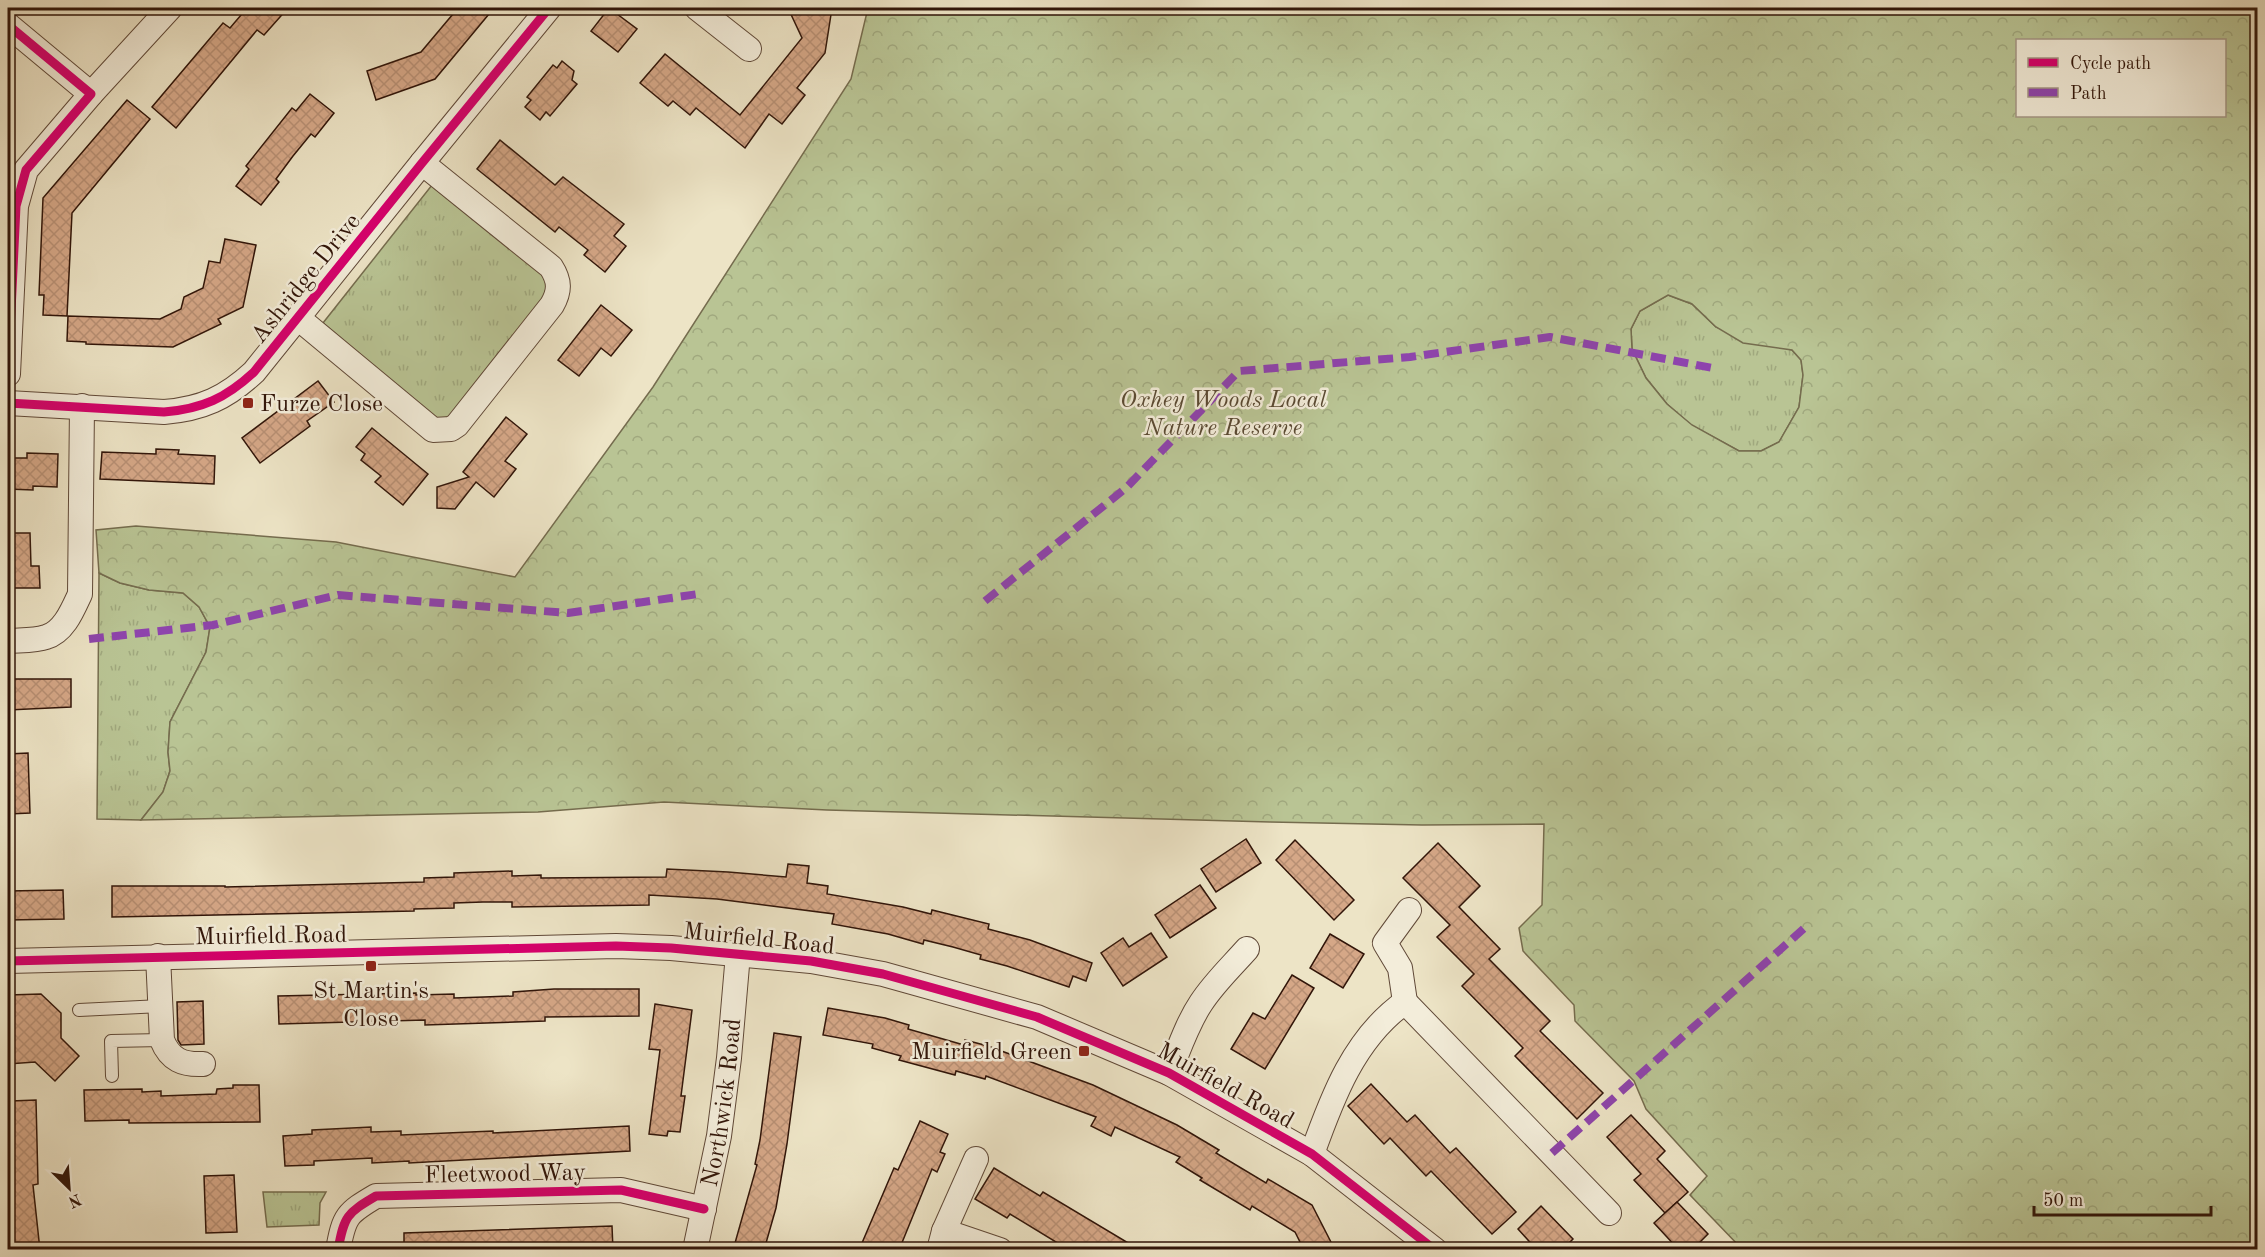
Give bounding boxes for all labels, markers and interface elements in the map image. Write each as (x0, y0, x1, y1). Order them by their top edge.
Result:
legend (2016, 39, 2226, 117)
text: Cycle path (2070, 55, 2151, 73)
text: Path (2070, 85, 2107, 103)
street label: Ashridge Drive (247, 210, 366, 349)
park label: Oxhey Woods Local Nature Reserve (1120, 389, 1326, 441)
place label: Furze Close (260, 393, 383, 417)
marker: Furze Close (241, 396, 255, 410)
street label: Muirfield Road (682, 920, 836, 960)
street label: Muirfield Road (195, 924, 347, 950)
marker: St Martin's Close (364, 959, 378, 973)
place label: St Martin's Close (313, 980, 429, 1032)
street label: Northwick Road (699, 1017, 746, 1189)
street label: Muirfield Road (1153, 1039, 1297, 1134)
place label: Muirfield Green (911, 1041, 1072, 1065)
marker: Muirfield Green (1077, 1044, 1091, 1058)
north arrow (39, 1158, 99, 1218)
street label: Fleetwood Way (424, 1162, 586, 1188)
scale bar (2034, 1179, 2211, 1217)
text: N (65, 1190, 83, 1210)
text: 50 m (2043, 1192, 2083, 1210)

